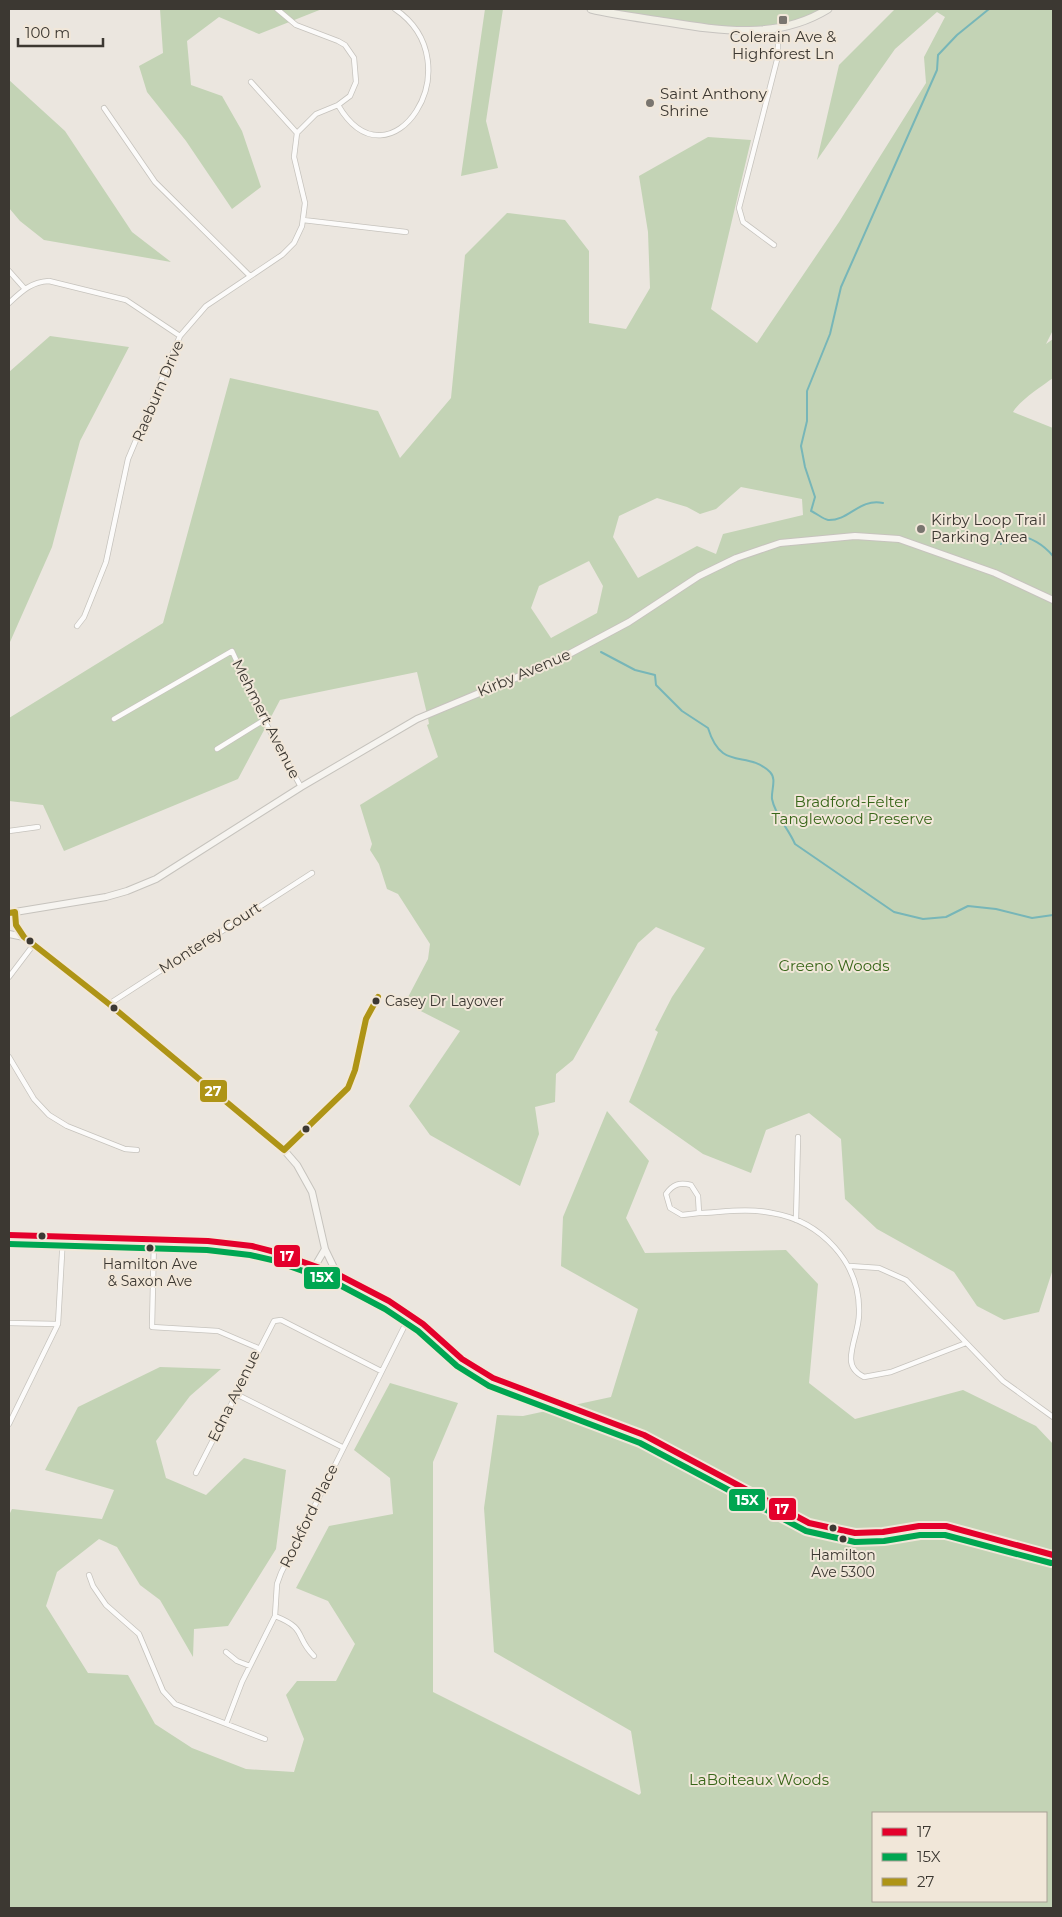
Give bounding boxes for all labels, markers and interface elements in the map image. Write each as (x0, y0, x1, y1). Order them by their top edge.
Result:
marker: Colerain Ave & Highforest Ln (777, 14, 789, 26)
scale bar (18, 15, 102, 47)
text: 100 m (25, 23, 70, 42)
place label: Colerain Ave & Highforest Ln (730, 27, 836, 63)
place label: Saint Anthony Shrine (660, 84, 768, 120)
marker: Saint Anthony Shrine (644, 97, 656, 109)
street label: Raeburn Drive (128, 337, 187, 444)
place label: Kirby Loop Trail Parking Area (931, 510, 1046, 546)
marker: Kirby Loop Trail Parking Area (915, 523, 927, 535)
street label: Kirby Avenue (474, 644, 573, 701)
street label: Mehmert Avenue (228, 656, 305, 782)
park label: Bradford-Felter Tanglewood Preserve (771, 792, 933, 828)
street label: Monterey Court (155, 898, 264, 978)
unlabelled marker (25, 936, 35, 946)
park label: Greeno Woods (778, 956, 890, 975)
place label: Casey Dr Layover (385, 992, 504, 1010)
marker: Casey Dr Layover (371, 996, 381, 1006)
unlabelled marker (109, 1003, 119, 1013)
line badge: 27 (199, 1079, 228, 1103)
text: 27 (205, 1082, 222, 1100)
unlabelled marker (301, 1124, 311, 1134)
unlabelled marker (37, 1231, 47, 1241)
marker: Hamilton Ave & Saxon Ave (145, 1243, 155, 1253)
line badge: 17 (273, 1244, 301, 1268)
text: 17 (280, 1247, 294, 1265)
place label: Hamilton Ave & Saxon Ave (103, 1255, 197, 1290)
line badge: 15X (303, 1266, 341, 1290)
text: 15X (310, 1268, 334, 1286)
street label: Edna Avenue (203, 1347, 264, 1445)
street label: Rockford Place (275, 1461, 342, 1571)
line badge: 15X (728, 1488, 766, 1512)
text: 15X (735, 1491, 759, 1509)
line badge: 17 (768, 1497, 797, 1521)
text: 17 (775, 1500, 789, 1518)
unlabelled marker (828, 1523, 838, 1533)
marker: Hamilton Ave 5300 (838, 1534, 848, 1544)
place label: Hamilton Ave 5300 (810, 1546, 876, 1581)
park label: LaBoiteaux Woods (689, 1770, 829, 1789)
legend (872, 1812, 1047, 1902)
text: 17 (917, 1822, 931, 1841)
text: 15X (917, 1847, 941, 1866)
text: 27 (917, 1872, 934, 1891)

